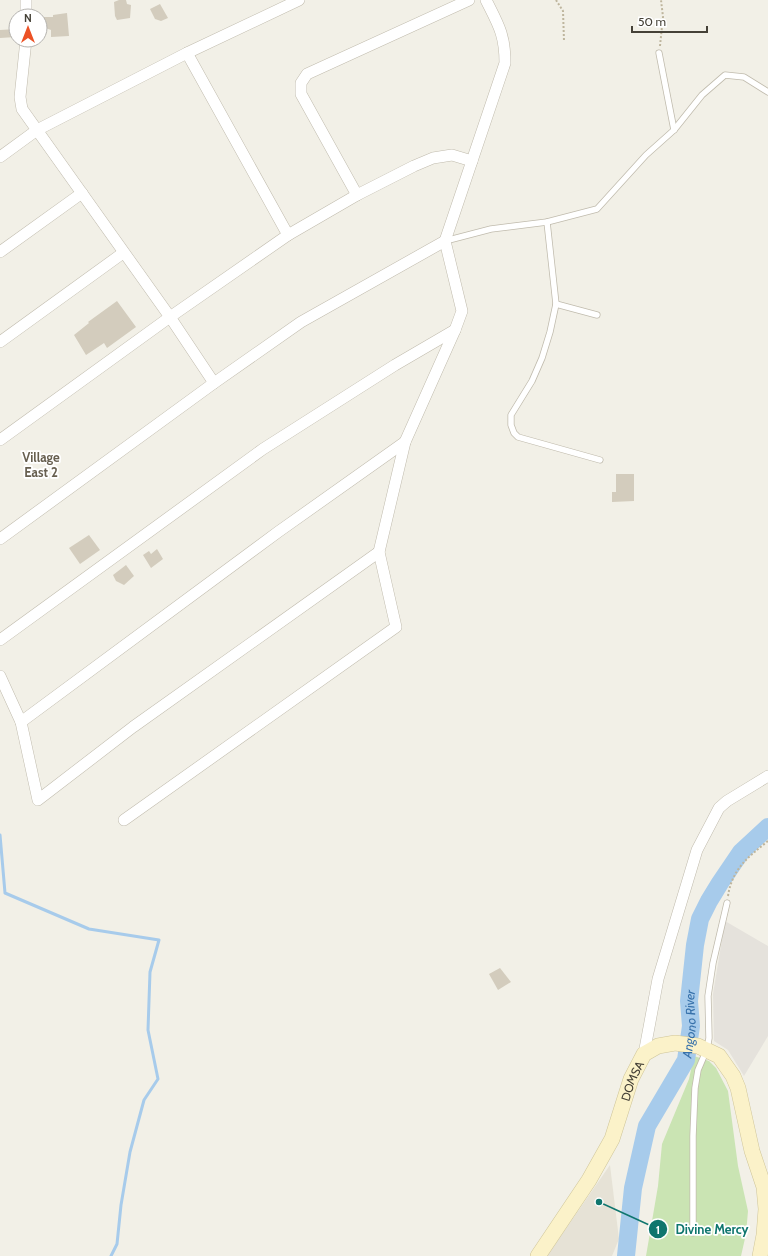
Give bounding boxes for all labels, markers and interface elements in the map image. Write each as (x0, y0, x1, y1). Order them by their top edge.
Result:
north arrow (8, 8, 48, 48)
scale bar (632, 8, 707, 34)
text: N (24, 11, 32, 25)
text: 50 m (638, 14, 666, 29)
district label: Village East 2 (22, 449, 60, 480)
water label: Angono River (678, 988, 699, 1060)
street label: DOMSA (617, 1058, 647, 1103)
callout: Divine Mercy (648, 1217, 757, 1242)
text: Divine Mercy (675, 1221, 749, 1237)
text: 1 (656, 1222, 660, 1237)

